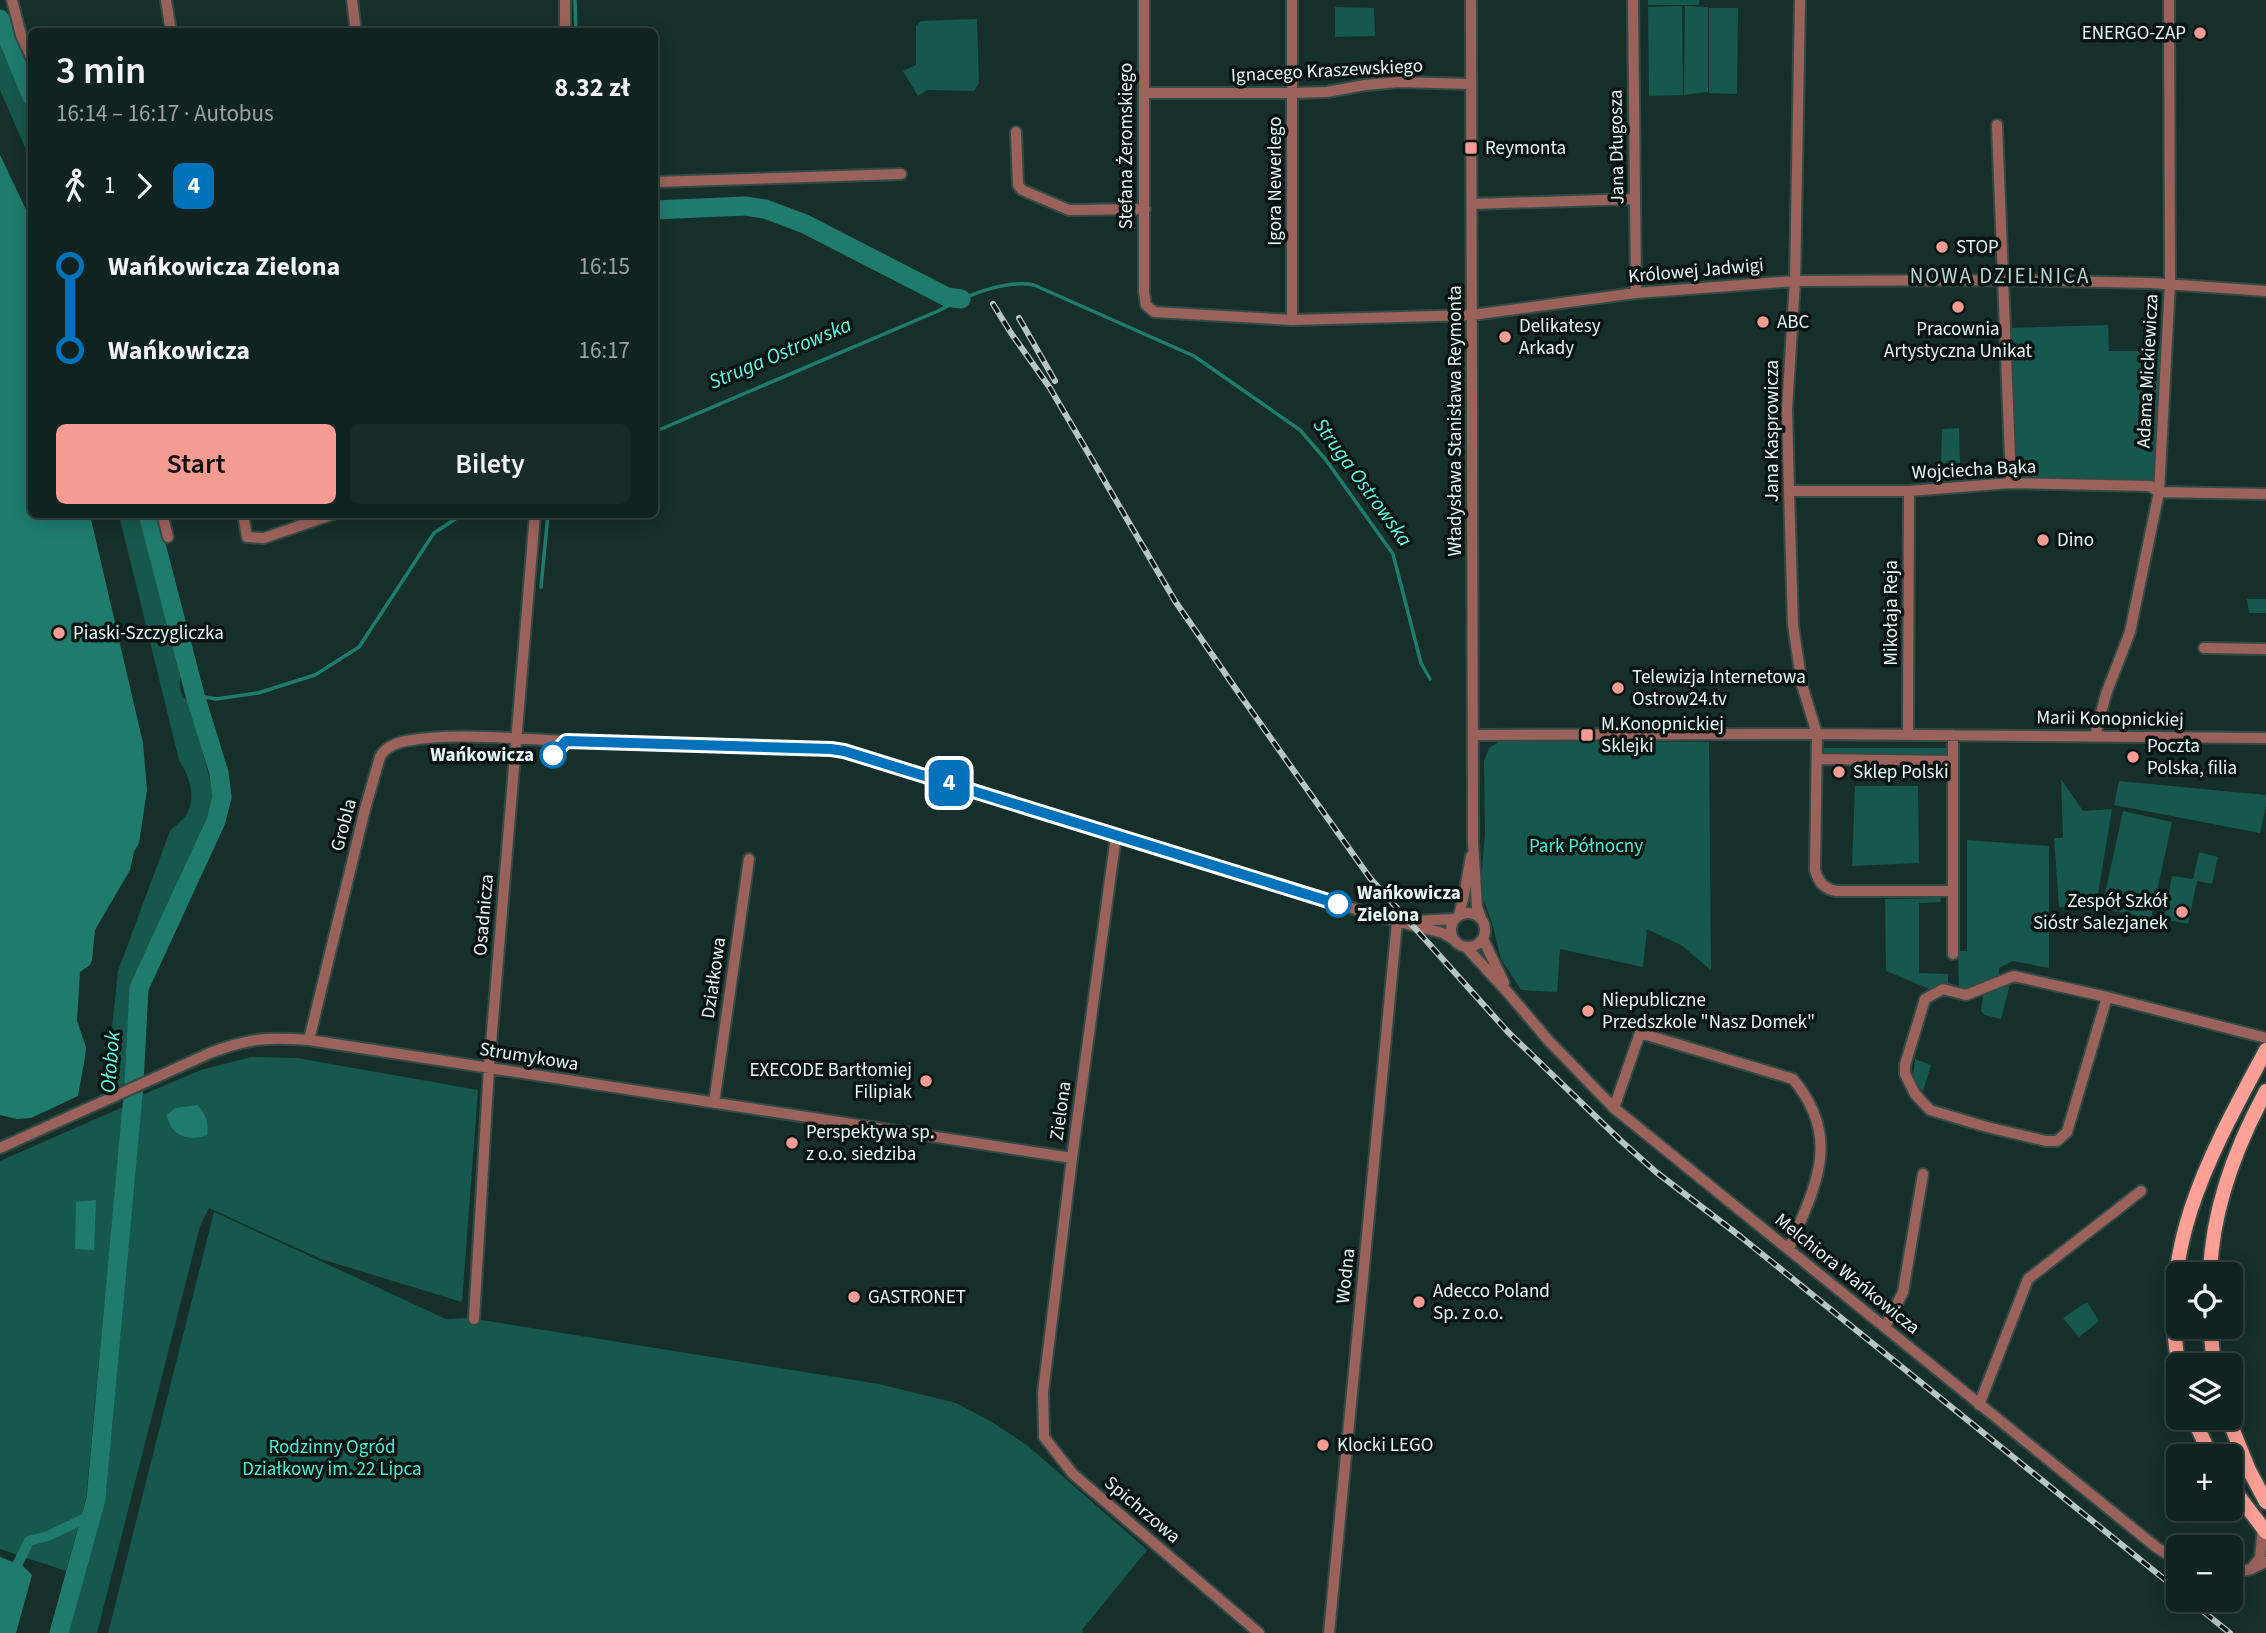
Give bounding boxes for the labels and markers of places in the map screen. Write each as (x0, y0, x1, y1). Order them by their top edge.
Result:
place label: ENERGO-ZAP (2082, 20, 2186, 47)
marker: ENERGO-ZAP (2192, 25, 2208, 41)
place label: Reymonta (1485, 135, 1566, 162)
marker: Reymonta (1463, 140, 1479, 156)
place label: STOP (1956, 234, 1999, 261)
marker: STOP (1934, 239, 1950, 255)
marker: Pracownia Artystyczna Unikat (1950, 299, 1966, 315)
place label: ABC (1777, 309, 1809, 336)
place label: Delikatesy Arkady (1519, 313, 1601, 362)
marker: ABC (1755, 314, 1771, 330)
place label: Pracownia Artystyczna Unikat (1884, 316, 2032, 365)
marker: Delikatesy Arkady (1497, 329, 1513, 345)
place label: Dino (2057, 527, 2094, 554)
marker: Dino (2035, 532, 2051, 548)
place label: Piaski-Szczygliczka (73, 620, 224, 647)
marker: Piaski-Szczygliczka (51, 625, 67, 641)
place label: Telewizja Internetowa Ostrow24.tv (1632, 664, 1806, 713)
marker: Telewizja Internetowa Ostrow24.tv (1610, 680, 1626, 696)
place label: M.Konopnickiej Sklejki (1601, 711, 1724, 760)
marker: M.Konopnickiej Sklejki (1579, 727, 1595, 743)
place label: Poczta Polska, filia (2147, 733, 2237, 782)
place label: Wańkowicza (430, 742, 534, 769)
marker: Wańkowicza (540, 742, 566, 768)
marker: Poczta Polska, filia (2125, 749, 2141, 765)
place label: Sklep Polski (1853, 759, 1949, 786)
marker: Sklep Polski (1831, 764, 1847, 780)
place label: Wańkowicza Zielona (1357, 880, 1461, 929)
place label: Zespół Szkół Sióstr Salezjanek (2033, 888, 2169, 937)
marker: Wańkowicza Zielona (1325, 891, 1351, 917)
marker: Zespół Szkół Sióstr Salezjanek (2174, 904, 2190, 920)
place label: Niepubliczne Przedszkole "Nasz Domek" (1602, 987, 1815, 1036)
marker: Niepubliczne Przedszkole "Nasz Domek" (1580, 1003, 1596, 1019)
place label: EXECODE Bartłomiej Filipiak (750, 1057, 913, 1106)
marker: EXECODE Bartłomiej Filipiak (918, 1073, 934, 1089)
place label: Perspektywa sp. z o.o. siedziba (806, 1119, 934, 1168)
marker: Perspektywa sp. z o.o. siedziba (784, 1135, 800, 1151)
place label: Adecco Poland Sp. z o.o. (1433, 1278, 1550, 1327)
place label: GASTRONET (868, 1284, 966, 1311)
marker: GASTRONET (846, 1289, 862, 1305)
marker: Adecco Poland Sp. z o.o. (1411, 1294, 1427, 1310)
place label: Klocki LEGO (1337, 1432, 1433, 1459)
marker: Klocki LEGO (1315, 1437, 1331, 1453)

